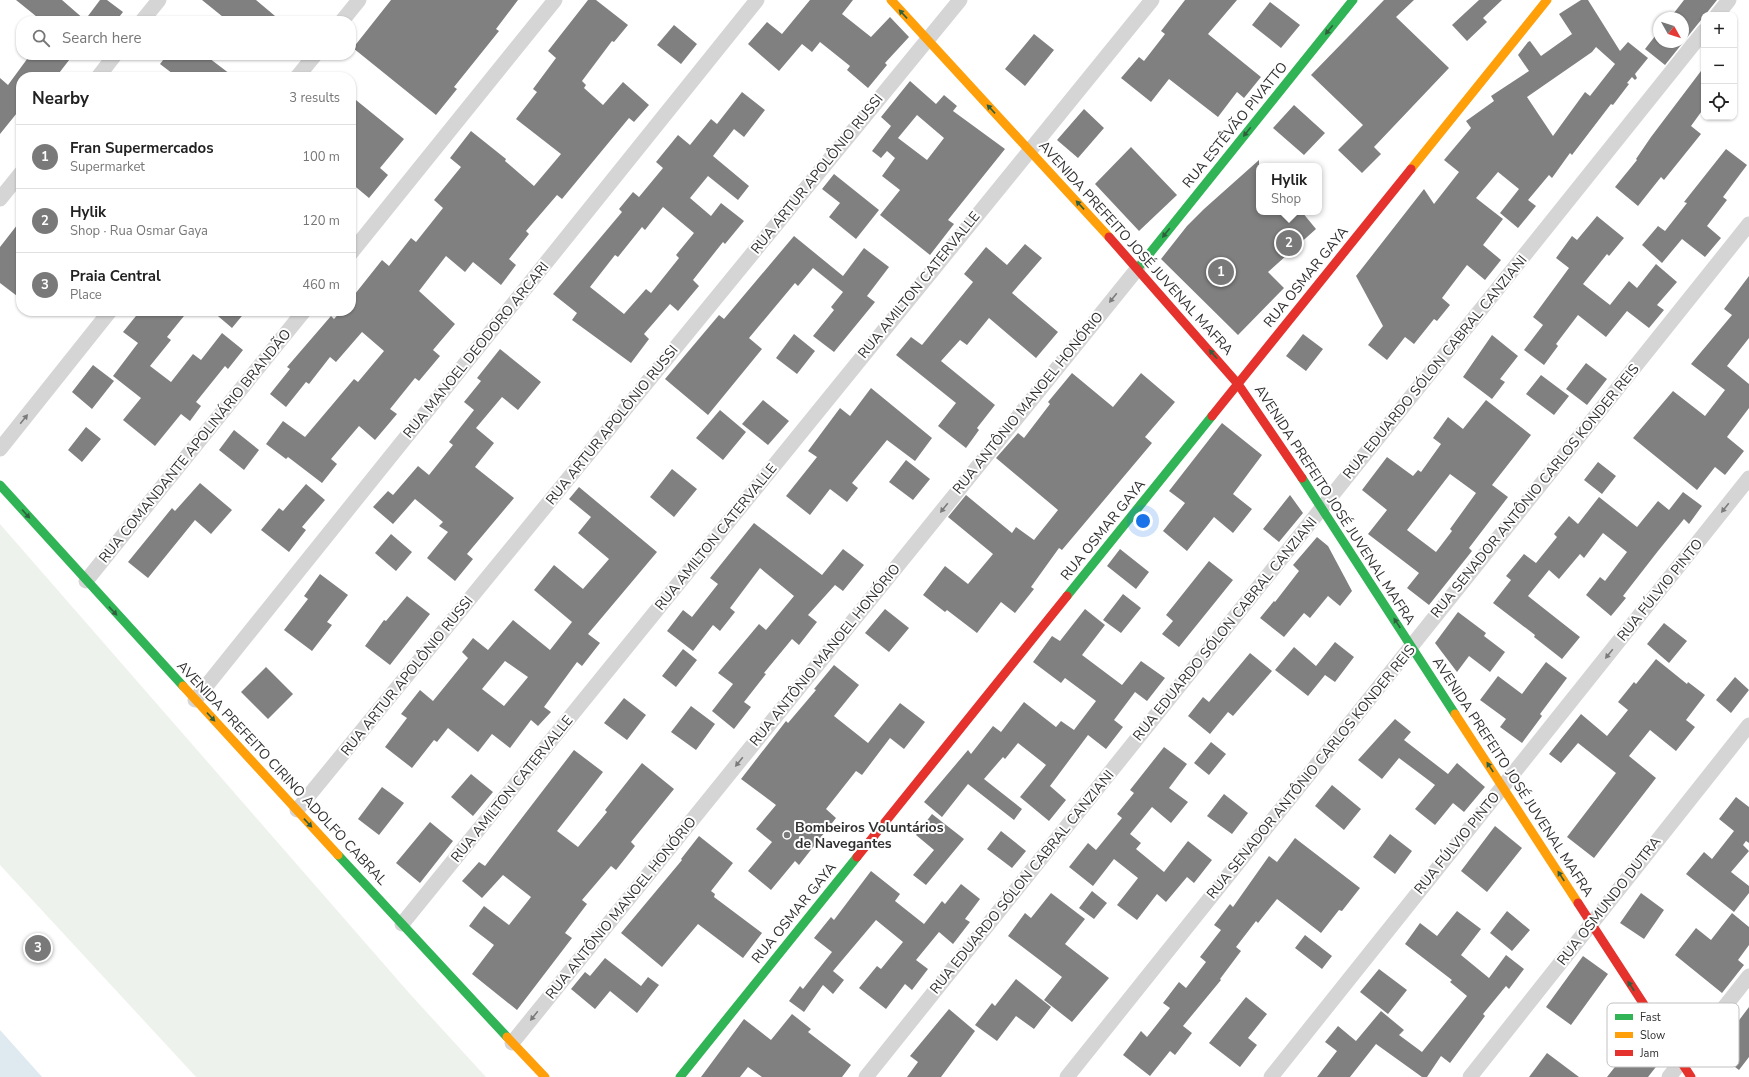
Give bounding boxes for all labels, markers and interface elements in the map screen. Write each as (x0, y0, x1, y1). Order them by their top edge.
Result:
one-way arrow (899, 9, 908, 19)
north arrow (1653, 12, 1689, 48)
map controls (1701, 12, 1737, 120)
button: + (1701, 12, 1737, 48)
search box (16, 16, 356, 60)
one-way arrow (1324, 25, 1333, 36)
icon: search (30, 27, 52, 49)
text: Search here (62, 28, 142, 48)
button: − (1701, 48, 1737, 84)
street label: RUA ESTÊVÃO PIVATTO (1178, 58, 1292, 192)
button: locate (1701, 84, 1737, 120)
text: Nearby (32, 87, 89, 110)
text: 3 results (289, 89, 340, 107)
street label: RUA ARTUR APOLÔNIO RUSSI (747, 90, 887, 258)
one-way arrow (987, 104, 996, 114)
one-way arrow (1243, 126, 1252, 137)
street label: AVENIDA PREFEITO JOSÉ JUVENAL MAFRA (1034, 137, 1238, 359)
text: Fran Supermercados (70, 138, 214, 158)
text: 1 (41, 148, 49, 166)
text: 100 m (302, 148, 340, 166)
text: Supermarket (70, 158, 145, 176)
popup (1256, 163, 1322, 215)
text: Hylik (1271, 170, 1307, 190)
text: Shop (1271, 190, 1301, 208)
one-way arrow (1075, 200, 1084, 210)
text: Hylik (70, 202, 106, 222)
street label: RUA AMILTON CATERVALLE (854, 208, 984, 362)
text: 2 (41, 212, 49, 230)
text: 120 m (302, 212, 340, 230)
text: Shop · Rua Osmar Gaya (70, 222, 208, 240)
street label: RUA OSMAR GAYA (1259, 222, 1353, 332)
one-way arrow (1161, 227, 1170, 238)
pin: 2 (1276, 228, 1302, 258)
street label: RUA EDUARDO SÓLON CABRAL CANZIANI (1339, 251, 1531, 483)
pin: 1 (1208, 257, 1234, 287)
street label: RUA MANOEL DEODORO ARCARI (399, 258, 553, 442)
text: Praia Central (70, 266, 161, 286)
text: 3 (41, 276, 49, 294)
text: 460 m (302, 276, 340, 294)
text: Place (70, 286, 102, 304)
one-way arrow (1109, 293, 1118, 304)
street label: RUA ANTÔNIO MANOEL HONÓRIO (948, 308, 1108, 498)
street label: RUA COMANDANTE APOLINÁRIO BRANDÃO (95, 325, 295, 567)
street label: RUA ARTUR APOLÔNIO RUSSI (542, 341, 682, 509)
one-way arrow (1208, 349, 1217, 359)
street label: RUA SENADOR ANTÔNIO CARLOS KONDER REIS (1426, 360, 1644, 622)
street label: AVENIDA PREFEITO JOSÉ JUVENAL MAFRA (1250, 381, 1420, 629)
one-way arrow (20, 413, 29, 424)
street label: RUA AMILTON CATERVALLE (651, 460, 781, 614)
street label: RUA OSMAR GAYA (1056, 475, 1150, 585)
one-way arrow (939, 503, 948, 514)
one-way arrow (1720, 503, 1729, 514)
one-way arrow (21, 509, 31, 519)
your location (1133, 511, 1153, 531)
street label: RUA EDUARDO SÓLON CABRAL CANZIANI (1129, 513, 1321, 745)
street label: RUA FÚLVIO PINTO (1613, 535, 1707, 645)
street label: RUA ANTÔNIO MANOEL HONÓRIO (745, 560, 905, 750)
street label: RUA ARTUR APOLÔNIO RUSSI (337, 592, 477, 760)
one-way arrow (108, 606, 117, 615)
one-way arrow (1393, 617, 1400, 629)
street label: RUA SENADOR ANTÔNIO CARLOS KONDER REIS (1202, 641, 1420, 903)
one-way arrow (1604, 648, 1613, 659)
street label: AVENIDA PREFEITO JOSÉ JUVENAL MAFRA (1428, 653, 1598, 901)
street label: AVENIDA PREFEITO CIRINO ADOLFO CABRAL (173, 657, 392, 890)
one-way arrow (206, 712, 215, 722)
street label: RUA AMILTON CATERVALLE (447, 712, 577, 866)
one-way arrow (735, 756, 743, 767)
one-way arrow (1486, 762, 1494, 772)
street label: RUA EDUARDO SÓLON CABRAL CANZIANI (926, 766, 1118, 998)
street label: RUA FÚLVIO PINTO (1410, 788, 1504, 898)
street label: RUA ANTÔNIO MANOEL HONÓRIO (541, 813, 701, 1003)
one-way arrow (303, 818, 313, 828)
place label: Bombeiros Voluntários de Navegantes (795, 818, 944, 853)
marker: Bombeiros Voluntários de Navegantes (782, 830, 792, 840)
street label: RUA OSMUNDO DUTRA (1553, 833, 1665, 969)
street label: RUA OSMAR GAYA (747, 858, 841, 968)
one-way arrow (1557, 871, 1565, 882)
pin: 3 (25, 933, 51, 963)
one-way arrow (1628, 980, 1635, 991)
legend (1607, 1003, 1739, 1067)
one-way arrow (530, 1010, 539, 1021)
text: Fast (1640, 1010, 1661, 1025)
text: Slow (1640, 1028, 1665, 1043)
text: Jam (1639, 1046, 1659, 1061)

